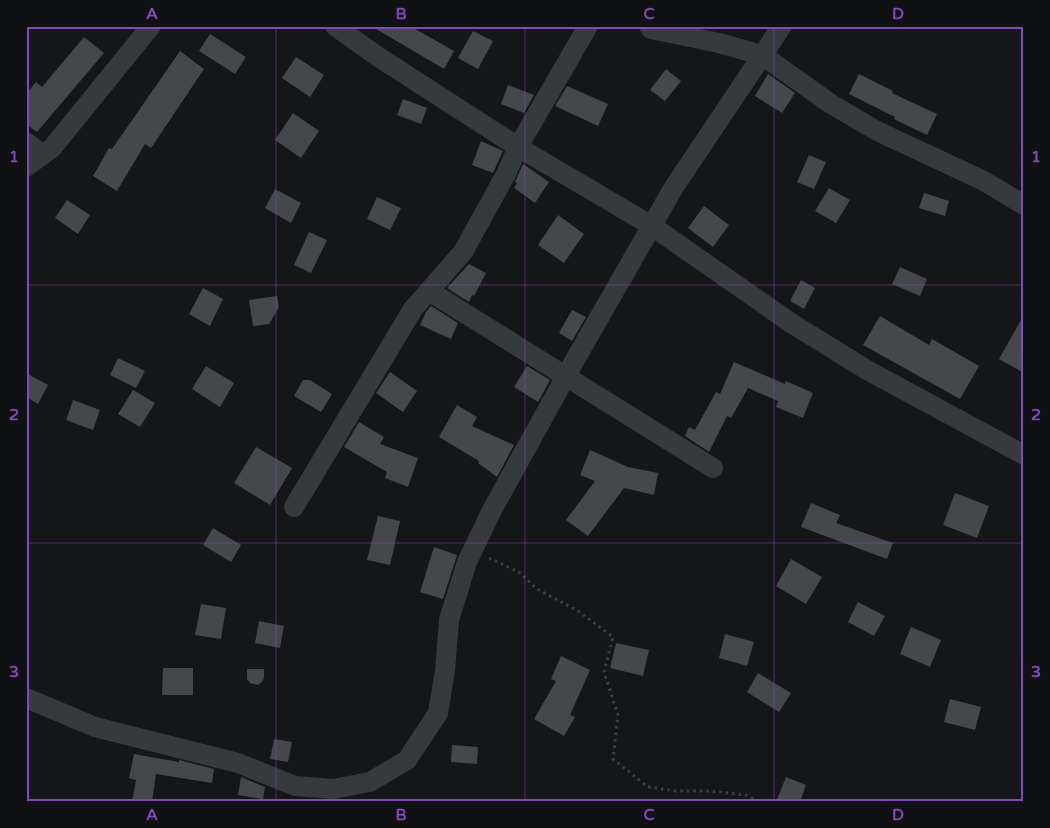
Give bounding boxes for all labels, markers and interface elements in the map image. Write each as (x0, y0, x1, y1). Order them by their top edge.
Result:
text: A (146, 4, 158, 24)
text: B (395, 4, 407, 24)
text: C (643, 4, 655, 24)
text: D (892, 4, 904, 24)
text: 1 (9, 147, 19, 167)
text: 1 (1031, 147, 1041, 167)
text: 2 (9, 405, 19, 425)
text: 2 (1031, 405, 1041, 425)
text: 3 (9, 662, 19, 682)
text: 3 (1031, 662, 1041, 682)
text: A (146, 805, 158, 825)
text: B (395, 805, 407, 825)
text: C (643, 805, 655, 825)
text: D (892, 805, 904, 825)

